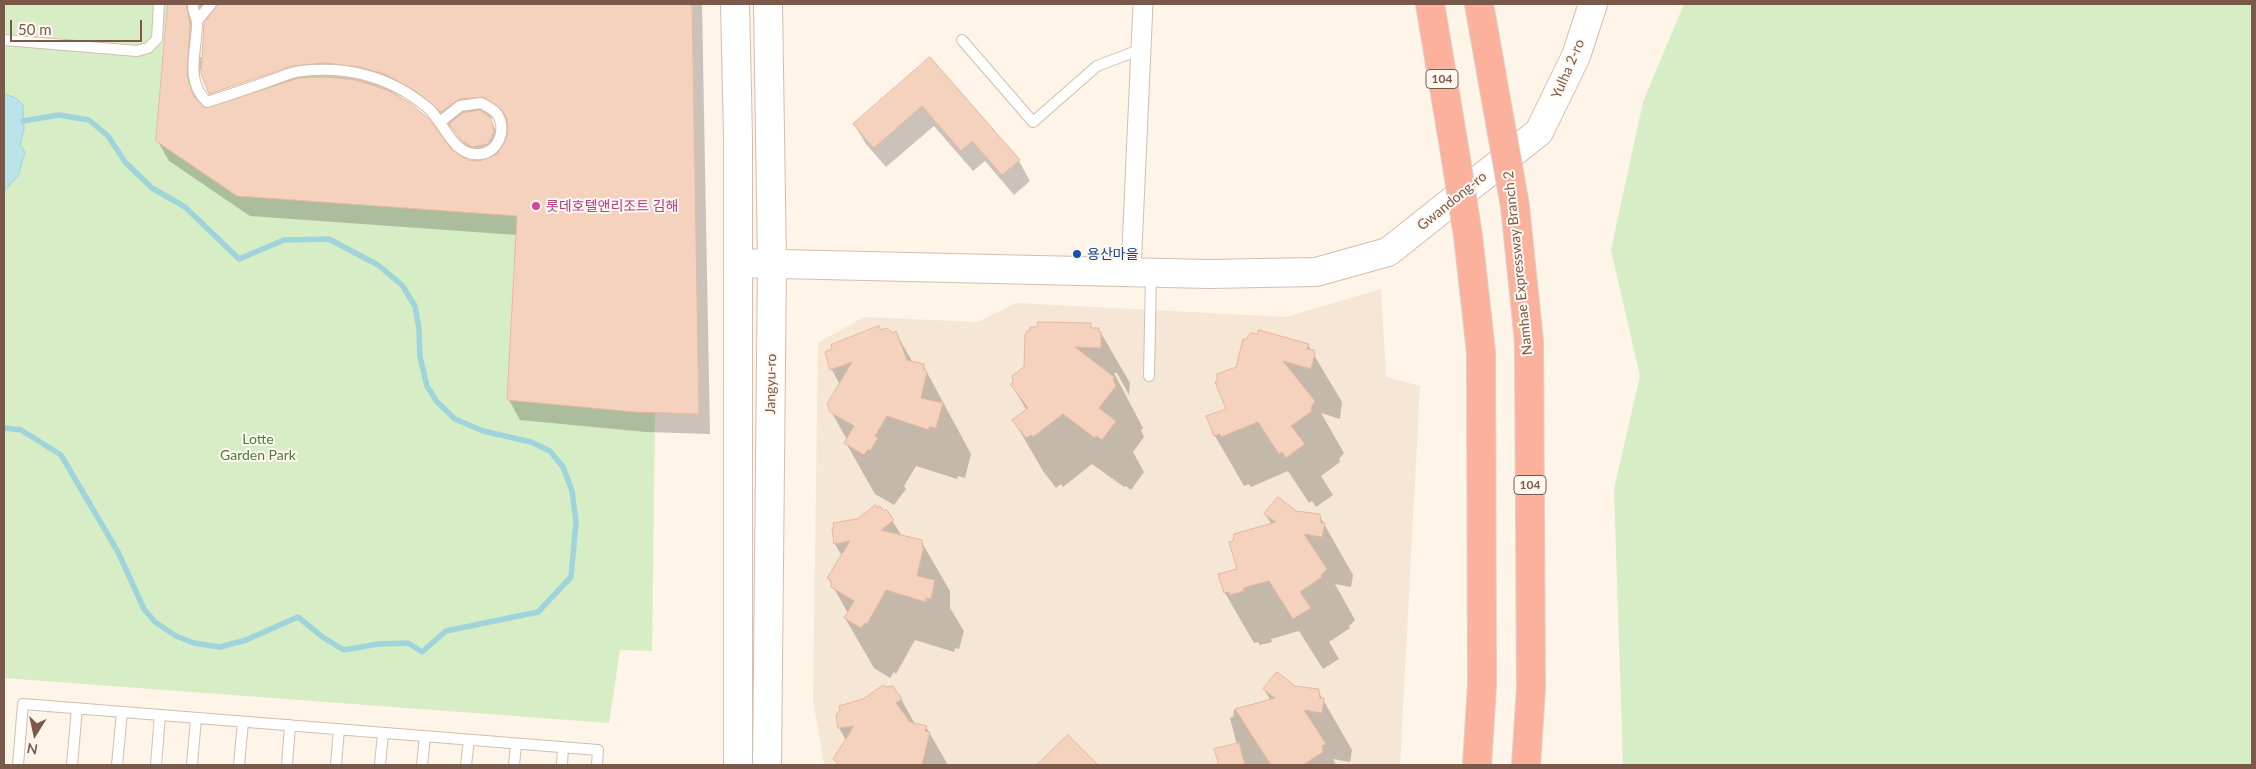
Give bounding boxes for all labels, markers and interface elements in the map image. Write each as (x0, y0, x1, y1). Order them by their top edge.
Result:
scale bar (12, 10, 145, 42)
text: 50 m (18, 20, 52, 38)
street label: Yulha 2-ro (1548, 37, 1588, 101)
road number: 104 (1426, 70, 1458, 88)
street label: Gwandong-ro (1414, 168, 1490, 234)
street label: Namhae Expressway Branch 2 (1500, 170, 1536, 356)
place label: 롯데호텔앤리조트 김해 (546, 198, 678, 214)
marker: 롯데호텔앤리조트 김해 (530, 200, 542, 212)
place label: 용산마을 (1087, 246, 1139, 262)
marker: 용산마을 (1071, 248, 1083, 260)
street label: Jangyu-ro (762, 354, 780, 414)
park label: Lotte Garden Park (220, 431, 296, 464)
road number: 104 (1514, 476, 1546, 494)
north arrow (10, 709, 60, 759)
text: N (26, 740, 39, 759)

